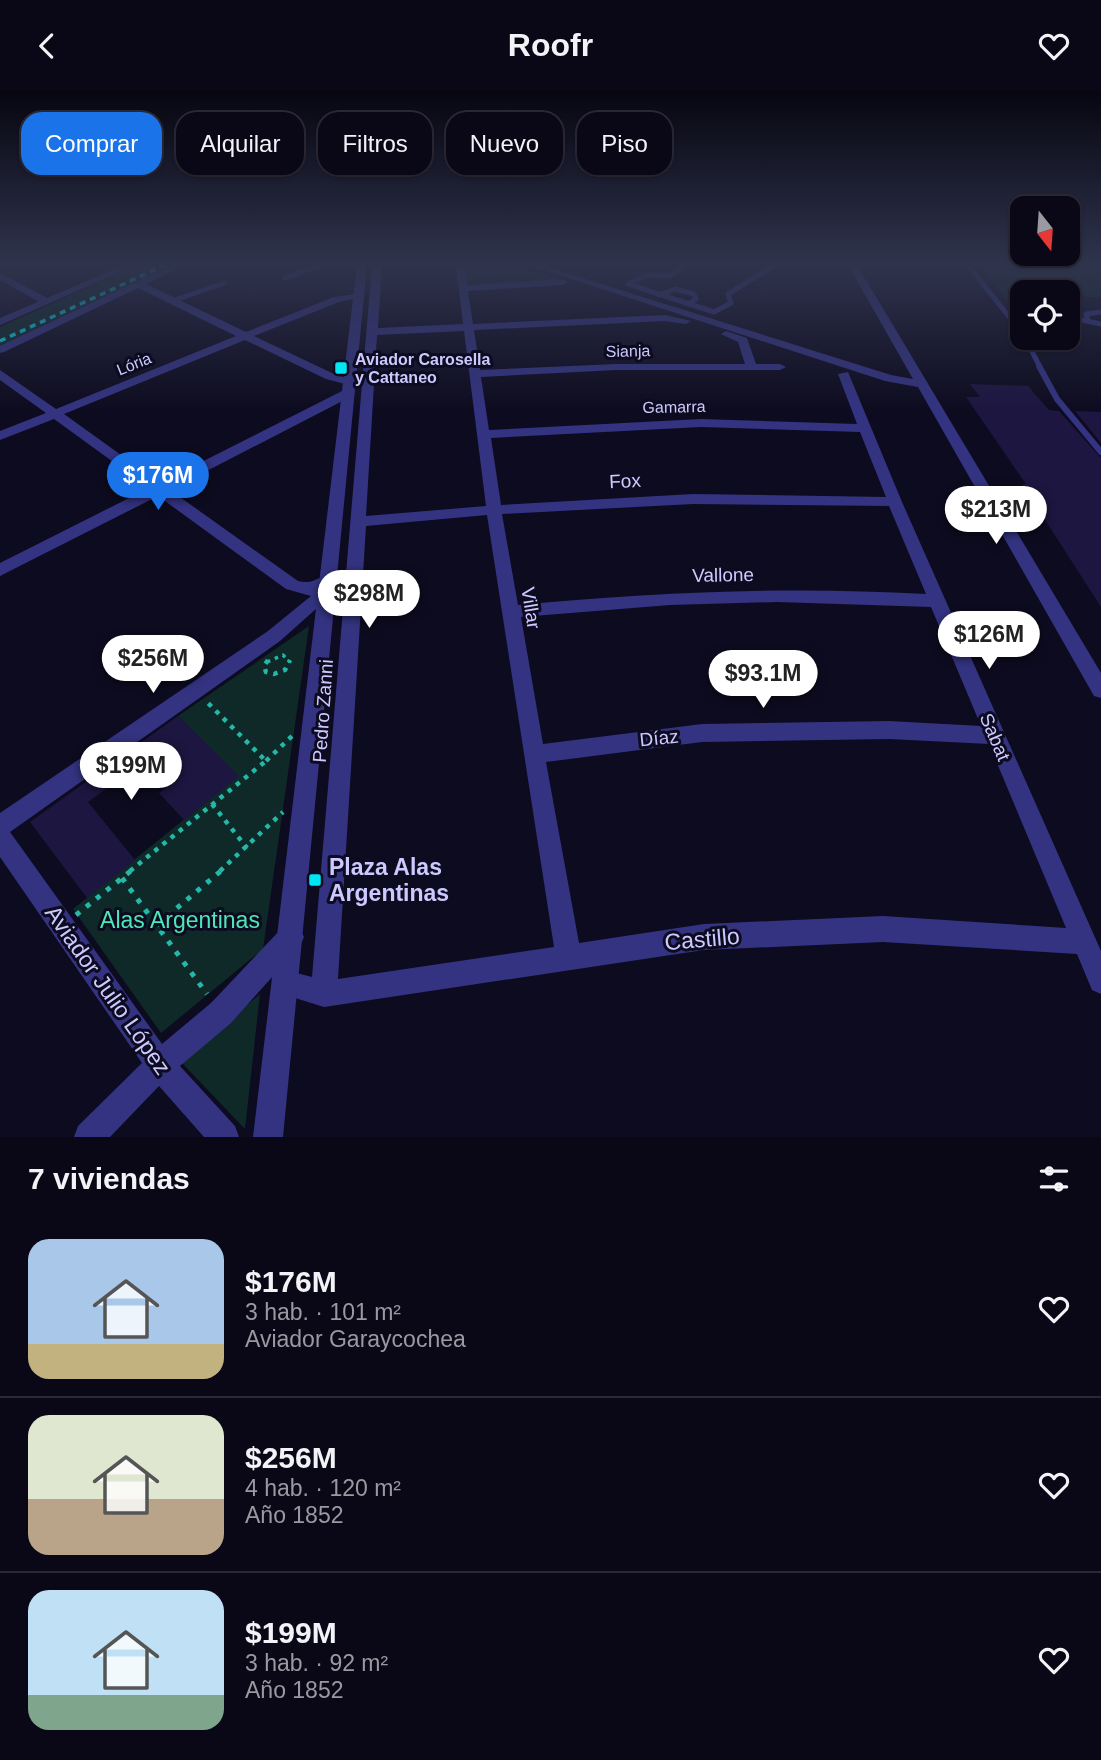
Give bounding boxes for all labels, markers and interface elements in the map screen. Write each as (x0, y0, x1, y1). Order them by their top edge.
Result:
icon: back (28, 27, 66, 65)
text: Roofr (508, 27, 593, 63)
icon: heart (1035, 27, 1073, 65)
chip: Comprar (21, 112, 162, 175)
chip: Alquilar (176, 112, 304, 175)
chip: Filtros (318, 112, 432, 175)
chip: Nuevo (446, 112, 563, 175)
chip: Piso (577, 112, 672, 175)
north arrow (1010, 196, 1080, 266)
map controls (1010, 196, 1080, 350)
button: locate (1010, 280, 1080, 350)
street label: Sianja (606, 342, 650, 360)
street label: Lória (114, 349, 154, 379)
place label: Aviador Carosella y Cattaneo (355, 351, 491, 386)
marker: Aviador Carosella y Cattaneo (333, 360, 349, 376)
street label: Gamarra (642, 398, 706, 416)
pin: $176M (109, 453, 207, 512)
text: $176M (123, 462, 193, 488)
street label: Fox (609, 470, 642, 492)
pin: $213M (947, 487, 1045, 546)
text: $213M (961, 496, 1031, 522)
street label: Vallone (692, 564, 754, 586)
pin: $298M (320, 571, 418, 630)
text: $298M (334, 580, 404, 606)
street label: Villar (517, 586, 545, 631)
pin: $126M (940, 611, 1038, 671)
text: $126M (954, 621, 1024, 647)
pin: $256M (104, 635, 202, 695)
text: $256M (118, 645, 188, 671)
pin: $93.1M (706, 651, 820, 710)
street label: Pedro Zanni (309, 659, 337, 763)
text: $93.1M (725, 660, 801, 686)
street label: Sabat (976, 710, 1015, 765)
street label: Díaz (638, 726, 680, 750)
pin: $199M (82, 743, 180, 802)
text: $199M (96, 752, 166, 778)
place label: Plaza Alas Argentinas (329, 854, 449, 906)
marker: Plaza Alas Argentinas (307, 872, 323, 888)
street label: Aviador Julio López (40, 900, 176, 1080)
park label: Alas Argentinas (100, 907, 260, 933)
street label: Castillo (663, 923, 741, 955)
icon: filters (1035, 1160, 1073, 1198)
text: 7 viviendas (28, 1162, 190, 1195)
text: $176M (245, 1265, 337, 1298)
icon: home (84, 1267, 168, 1351)
icon: heart (1035, 1290, 1073, 1328)
text: 3 hab. · 101 m² (245, 1299, 401, 1325)
text: Aviador Garaycochea (245, 1326, 466, 1352)
text: $256M (245, 1441, 337, 1474)
icon: home (84, 1443, 168, 1527)
icon: heart (1035, 1466, 1073, 1504)
text: 4 hab. · 120 m² (245, 1475, 401, 1501)
text: Año 1852 (245, 1502, 343, 1528)
text: $199M (245, 1616, 337, 1649)
icon: home (84, 1618, 168, 1702)
icon: heart (1035, 1641, 1073, 1679)
text: 3 hab. · 92 m² (245, 1650, 388, 1676)
text: Año 1852 (245, 1677, 343, 1703)

